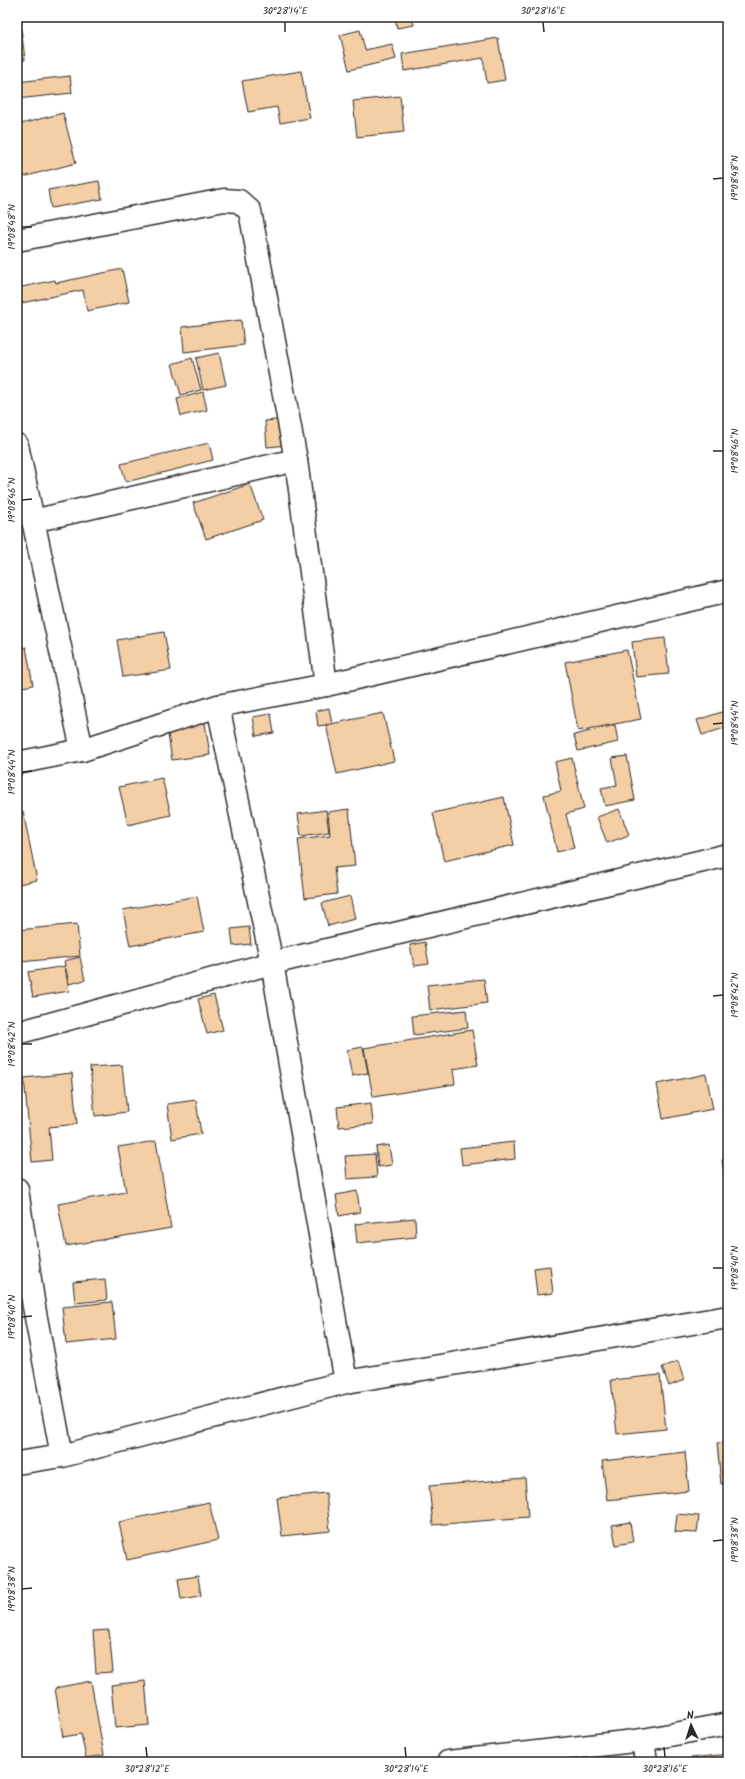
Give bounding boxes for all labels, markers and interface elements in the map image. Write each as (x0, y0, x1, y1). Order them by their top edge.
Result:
text: 30°28'14"E (262, 3, 309, 19)
text: 30°28'16"E (520, 3, 567, 19)
text: 19°08'48"N (727, 155, 743, 201)
text: 19°08'48"N (4, 204, 20, 250)
text: 19°08'46"N (727, 428, 743, 474)
text: 19°08'46"N (4, 477, 20, 523)
text: 19°08'44"N (727, 700, 743, 745)
text: 19°08'44"N (4, 749, 20, 794)
text: 19°08'42"N (727, 972, 743, 1018)
text: 19°08'42"N (4, 1021, 20, 1067)
text: 19°08'40"N (727, 1246, 743, 1290)
text: 19°08'40"N (4, 1295, 20, 1339)
text: 19°08'38"N (727, 1517, 743, 1563)
text: 19°08'38"N (4, 1566, 20, 1612)
north arrow (671, 1705, 711, 1745)
text: N (686, 1707, 695, 1725)
text: 30°28'12"E (124, 1761, 171, 1777)
text: 30°28'14"E (383, 1761, 430, 1777)
text: 30°28'16"E (642, 1761, 689, 1777)

